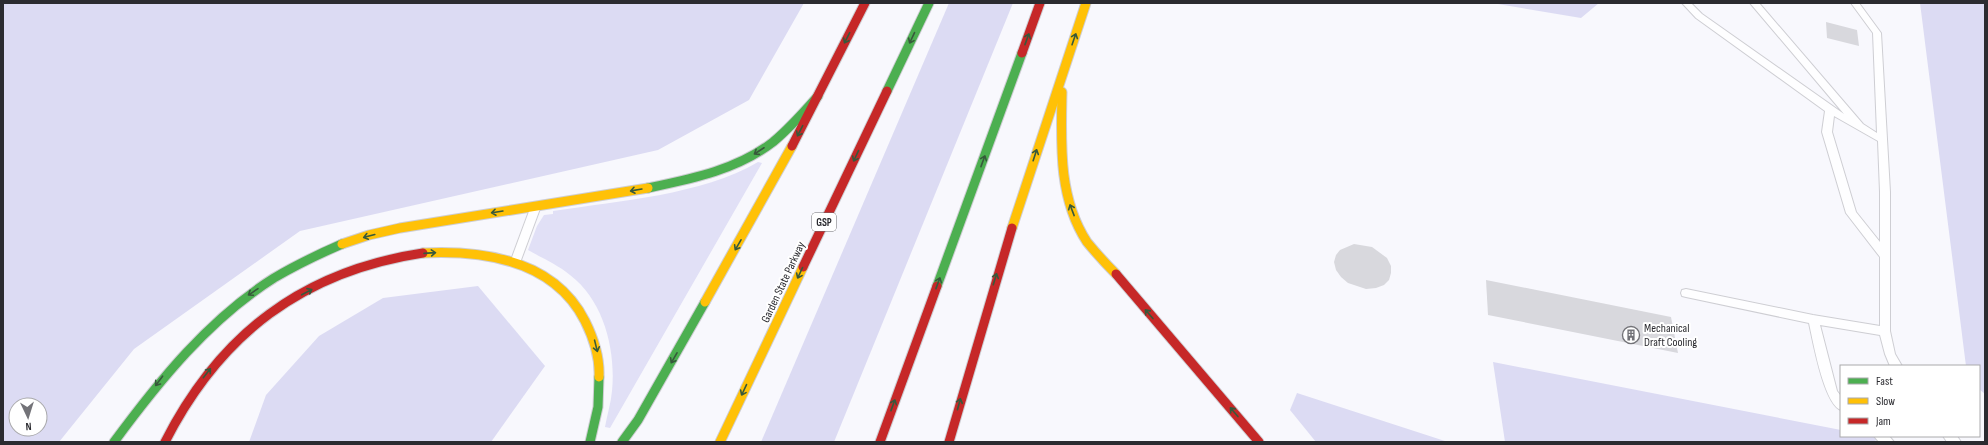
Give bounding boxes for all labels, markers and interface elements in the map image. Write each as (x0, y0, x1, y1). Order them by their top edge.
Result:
one-way arrow (843, 31, 850, 43)
one-way arrow (908, 32, 915, 44)
one-way arrow (1024, 33, 1031, 46)
one-way arrow (1070, 33, 1078, 45)
one-way arrow (796, 124, 803, 136)
one-way arrow (754, 147, 765, 155)
one-way arrow (852, 149, 859, 161)
one-way arrow (1031, 150, 1039, 162)
one-way arrow (979, 156, 987, 168)
one-way arrow (630, 186, 643, 194)
one-way arrow (1068, 205, 1076, 217)
one-way arrow (491, 208, 504, 216)
road number: GSP (812, 213, 836, 231)
one-way arrow (363, 233, 376, 240)
one-way arrow (733, 238, 741, 250)
street label: Garden State Parkway (758, 239, 809, 325)
one-way arrow (423, 250, 436, 257)
one-way arrow (796, 267, 803, 279)
one-way arrow (992, 273, 999, 286)
one-way arrow (935, 277, 942, 290)
one-way arrow (248, 288, 259, 296)
one-way arrow (301, 288, 313, 295)
one-way arrow (1144, 309, 1153, 319)
place label: Mechanical Draft Cooling (1644, 321, 1697, 350)
building icon: Mechanical Draft Cooling (1621, 325, 1641, 345)
one-way arrow (593, 339, 601, 352)
one-way arrow (669, 352, 677, 364)
legend (1840, 365, 1980, 437)
one-way arrow (203, 368, 211, 379)
text: Fast (1876, 374, 1893, 389)
one-way arrow (155, 376, 164, 387)
one-way arrow (740, 384, 747, 396)
text: Slow (1876, 394, 1895, 409)
north arrow (8, 397, 48, 437)
one-way arrow (956, 398, 964, 411)
one-way arrow (890, 400, 898, 412)
one-way arrow (1229, 407, 1238, 418)
text: Jam (1875, 414, 1891, 429)
text: N (25, 420, 32, 433)

